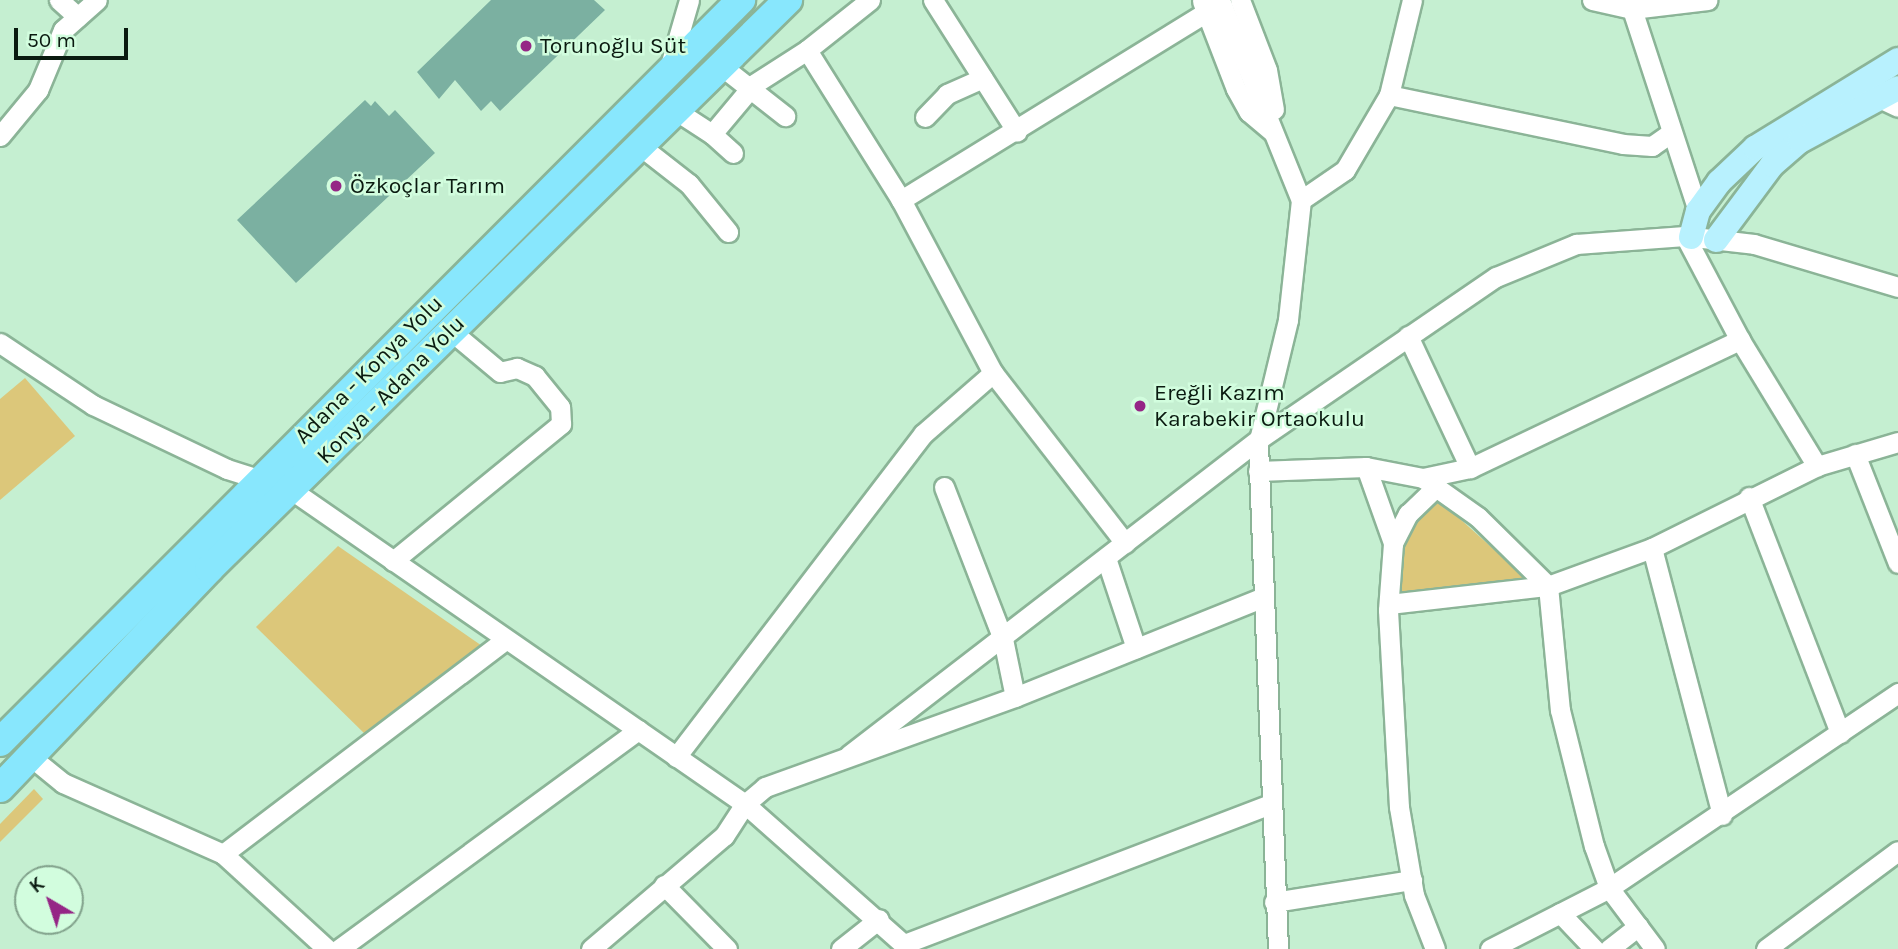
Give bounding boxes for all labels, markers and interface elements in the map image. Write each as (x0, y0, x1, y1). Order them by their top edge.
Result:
scale bar (18, 14, 131, 58)
text: 50 m (27, 28, 76, 52)
place label: Torunoğlu Süt (540, 32, 686, 60)
marker: Torunoğlu Süt (518, 38, 534, 54)
place label: Özkoçlar Tarım (350, 172, 505, 200)
marker: Özkoçlar Tarım (328, 178, 344, 194)
street label: Adana - Konya Yolu (289, 290, 449, 450)
street label: Konya - Adana Yolu (311, 310, 471, 470)
place label: Ereğli Kazım Karabekir Ortaokulu (1154, 379, 1365, 433)
marker: Ereğli Kazım Karabekir Ortaokulu (1132, 398, 1148, 414)
north arrow (14, 865, 84, 935)
text: K (25, 873, 49, 898)

